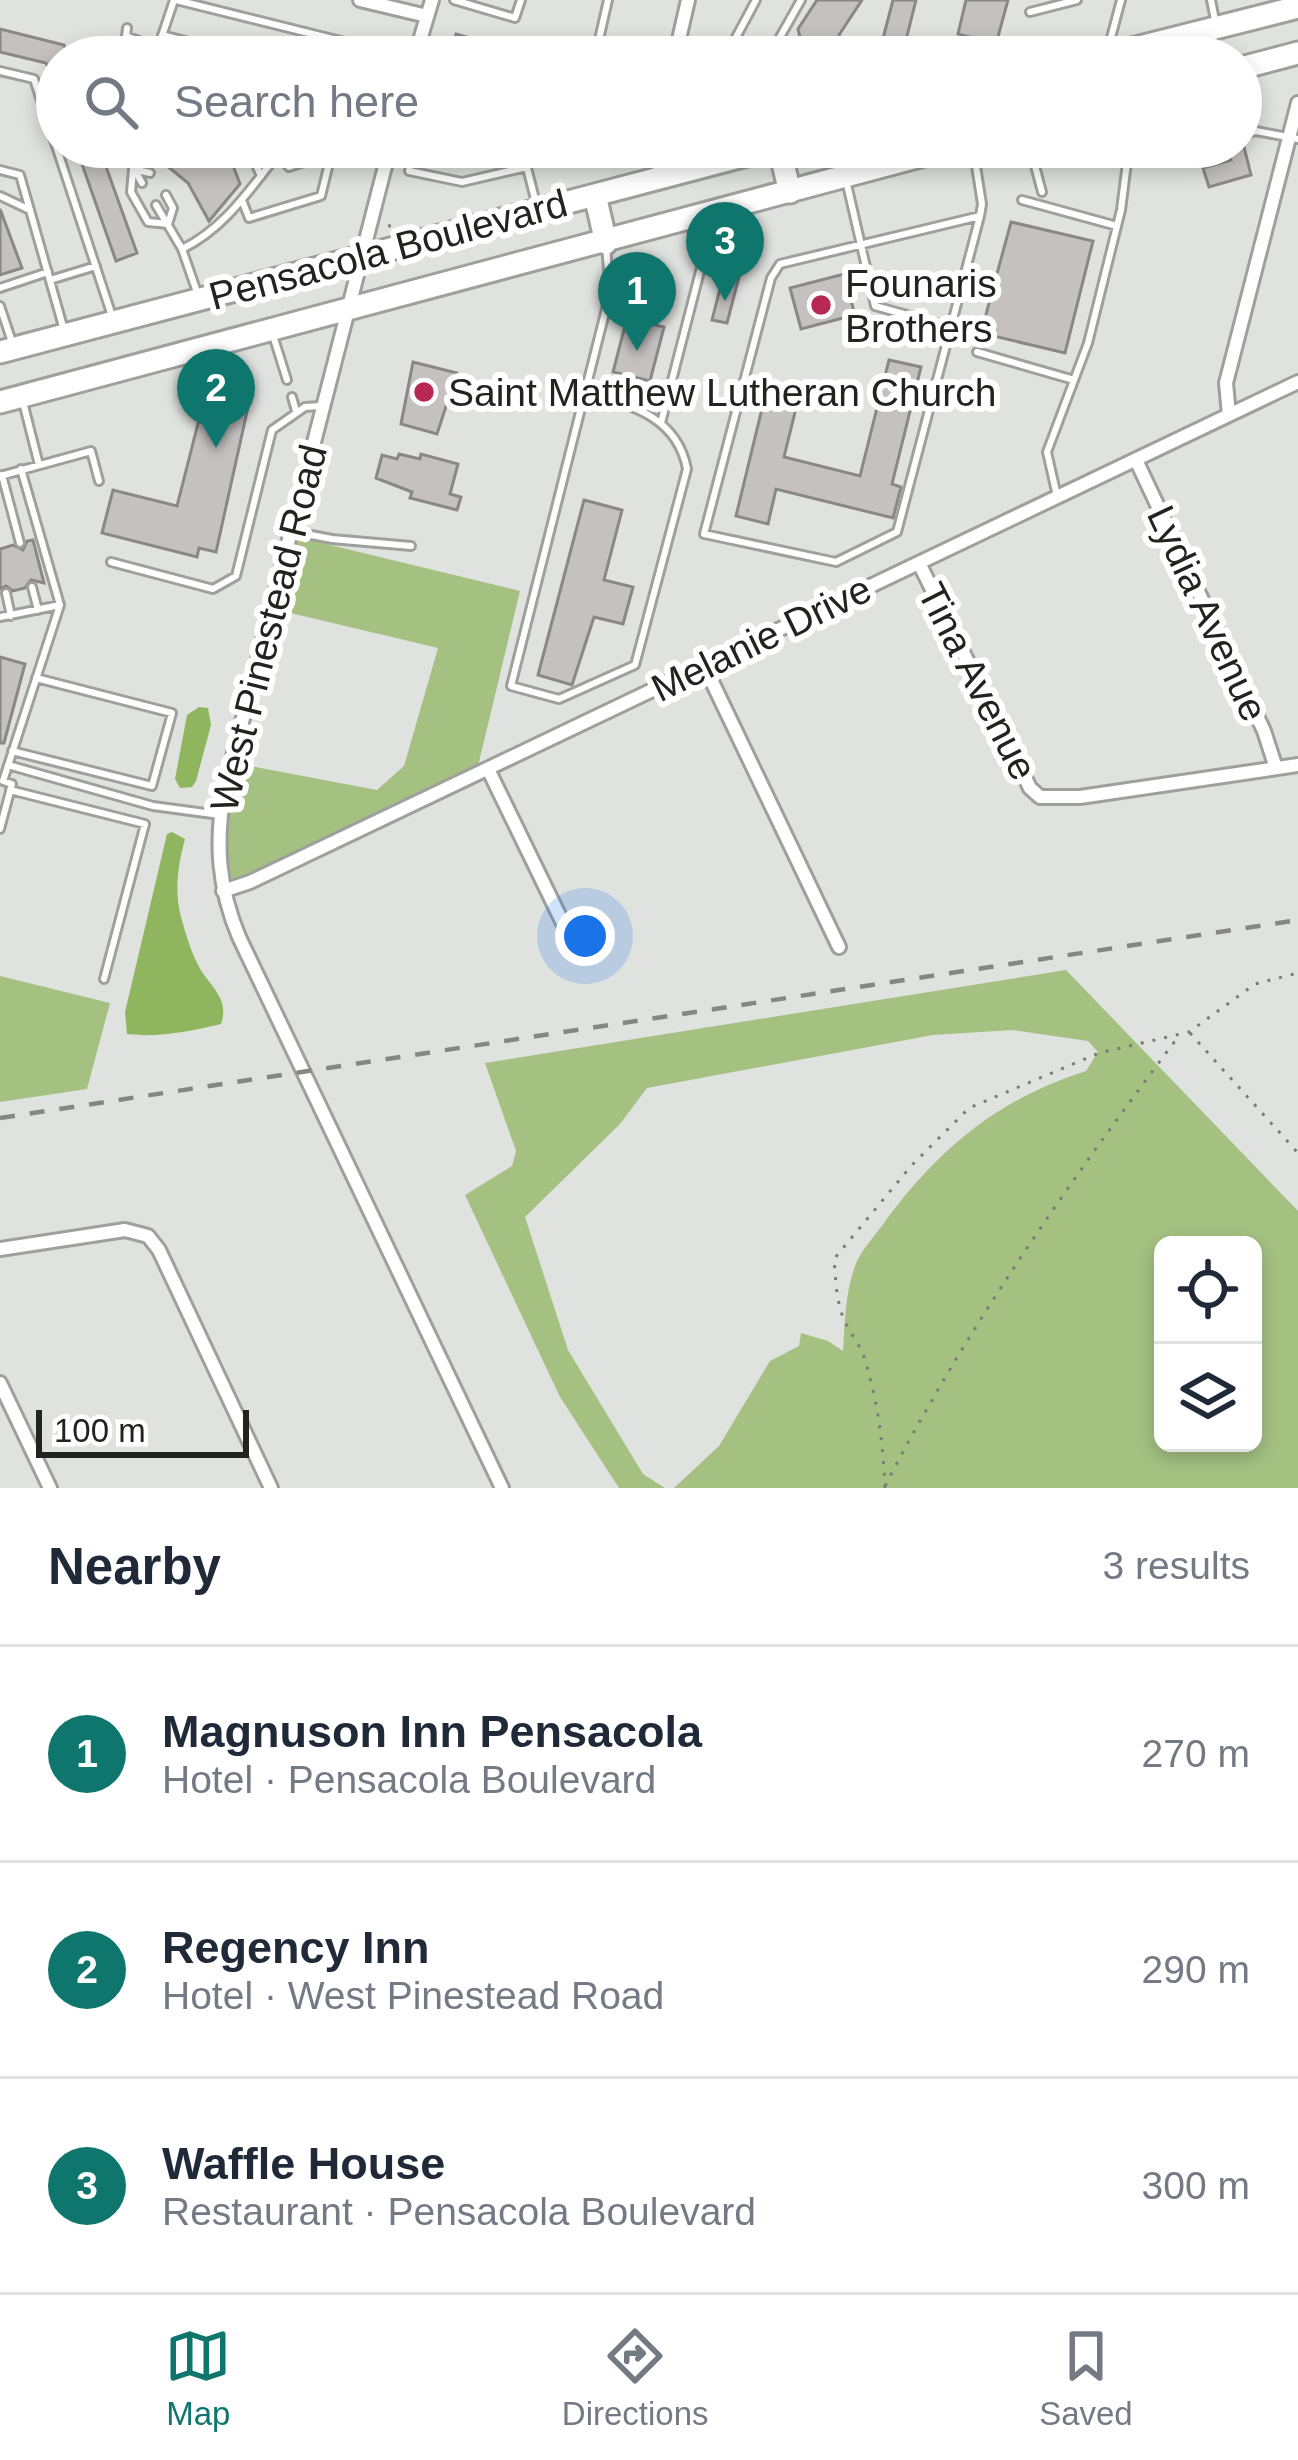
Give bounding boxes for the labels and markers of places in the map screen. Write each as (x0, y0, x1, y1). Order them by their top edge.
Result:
pin: 3 (686, 202, 764, 301)
pin: 1 (598, 252, 676, 351)
place label: Founaris Brothers (845, 262, 997, 350)
marker: Founaris Brothers (808, 292, 834, 318)
pin: 2 (177, 349, 255, 448)
place label: Saint Matthew Lutheran Church (448, 371, 996, 414)
marker: Saint Matthew Lutheran Church (411, 379, 437, 405)

